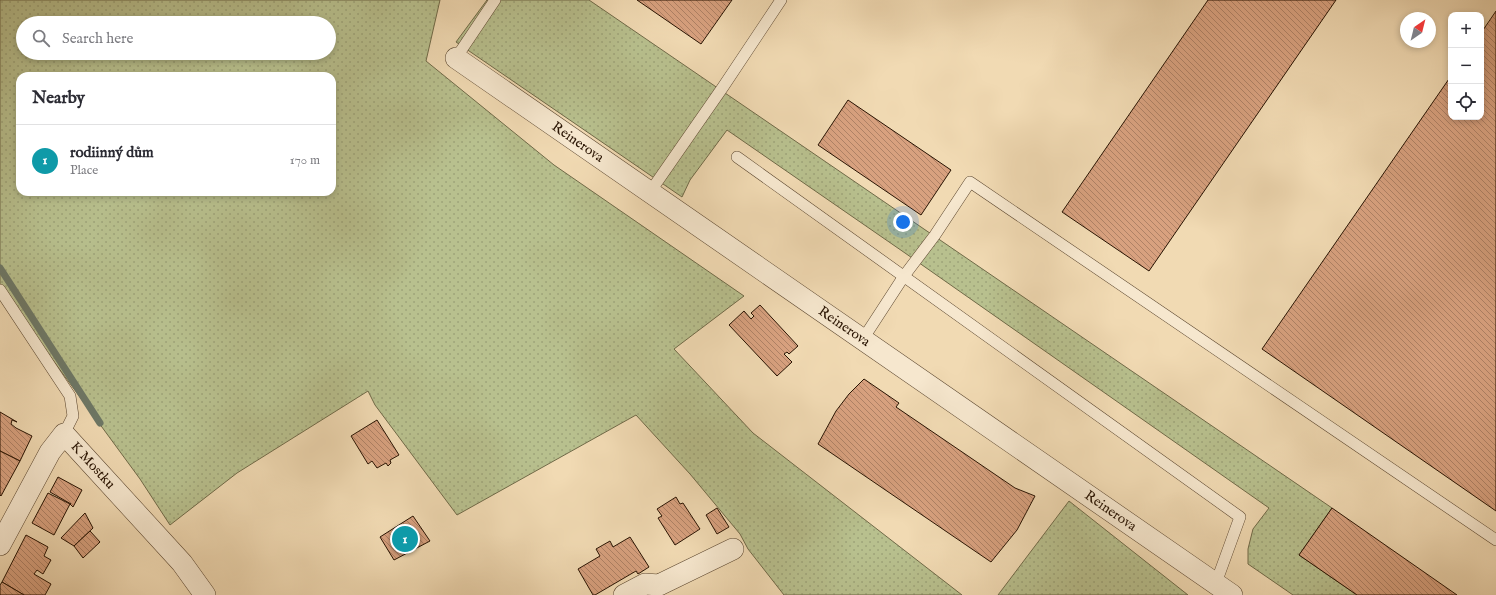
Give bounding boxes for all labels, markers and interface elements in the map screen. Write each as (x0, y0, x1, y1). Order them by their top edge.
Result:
north arrow (1400, 12, 1436, 48)
map controls (1448, 12, 1484, 120)
button: + (1448, 12, 1484, 48)
search box (16, 16, 336, 60)
icon: search (30, 27, 52, 49)
text: Search here (62, 29, 133, 48)
button: − (1448, 48, 1484, 84)
button: locate (1448, 84, 1484, 120)
text: Nearby (32, 88, 85, 109)
street label: Reinerova (548, 118, 608, 167)
text: rodiinný dům (70, 143, 154, 162)
text: 1 (43, 152, 47, 169)
text: 170 m (290, 152, 320, 169)
text: Place (70, 162, 98, 179)
your location (893, 212, 913, 232)
street label: Reinerova (815, 302, 874, 351)
street label: K Mostku (66, 438, 119, 493)
street label: Reinerova (1081, 487, 1141, 536)
pin: 1 (392, 524, 418, 554)

